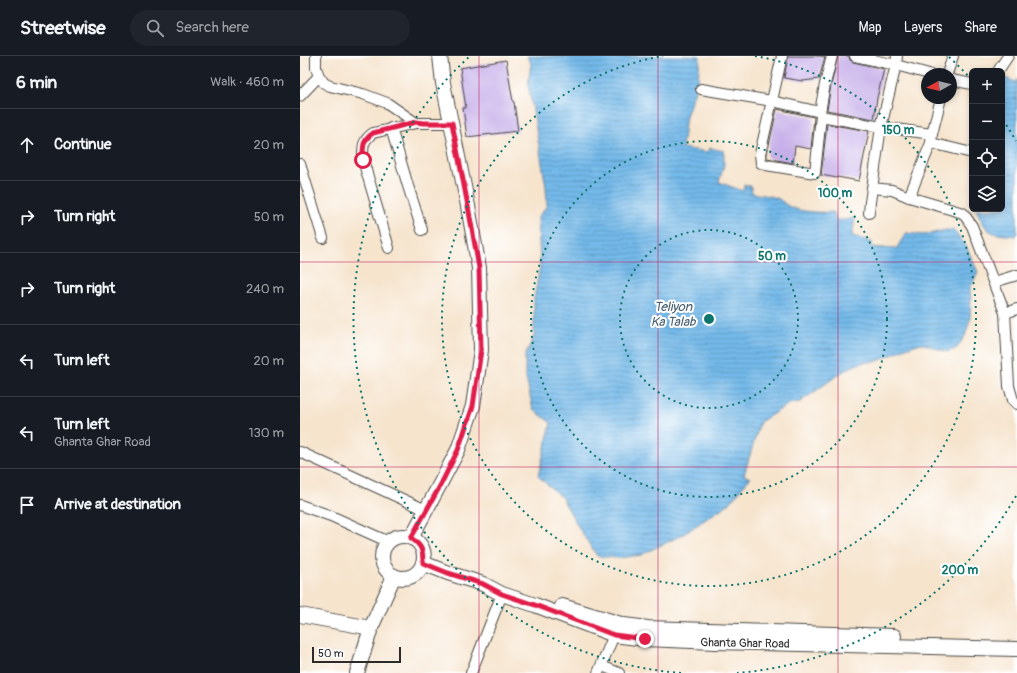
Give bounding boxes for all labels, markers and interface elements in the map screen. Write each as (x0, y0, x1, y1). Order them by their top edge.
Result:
search box (130, 10, 410, 46)
text: Streetwise (20, 16, 106, 40)
icon: search (144, 17, 166, 39)
text: Search here (176, 18, 249, 37)
text: Map (859, 19, 882, 36)
text: Layers (904, 19, 942, 36)
text: Share (964, 19, 997, 36)
north arrow (921, 68, 957, 104)
map controls (969, 68, 1005, 212)
button: + (969, 68, 1005, 104)
text: 6 min (16, 72, 57, 93)
text: Walk · 460 m (210, 74, 284, 90)
button: − (969, 104, 1005, 140)
text: 150 m (882, 123, 915, 138)
icon: ahead (16, 134, 38, 156)
text: Continue (54, 135, 112, 154)
text: 20 m (253, 137, 284, 153)
button: locate (969, 140, 1005, 176)
route start (354, 151, 372, 169)
button: layers (969, 176, 1005, 212)
text: 100 m (818, 186, 853, 201)
icon: right (16, 206, 38, 228)
text: Turn right (54, 207, 115, 226)
text: 50 m (254, 209, 284, 225)
text: 50 m (758, 249, 786, 264)
icon: right (16, 278, 38, 300)
text: Turn right (54, 279, 115, 298)
text: 240 m (246, 281, 284, 297)
water label: Teliyon Ka Talab (651, 299, 696, 330)
centre of rings (702, 312, 716, 326)
icon: left (16, 350, 38, 372)
text: Turn left (54, 351, 110, 370)
text: 20 m (253, 353, 284, 369)
text: Turn left (54, 415, 110, 434)
icon: left (16, 422, 38, 444)
text: 130 m (248, 425, 284, 441)
text: Ghanta Ghar Road (54, 434, 151, 450)
icon: arrive (16, 494, 38, 516)
text: Arrive at destination (54, 495, 181, 514)
text: 200 m (942, 563, 979, 578)
route end (636, 630, 654, 648)
street label: Ghanta Ghar Road (700, 635, 790, 652)
scale bar (312, 645, 401, 664)
text: 50 m (318, 647, 344, 660)

